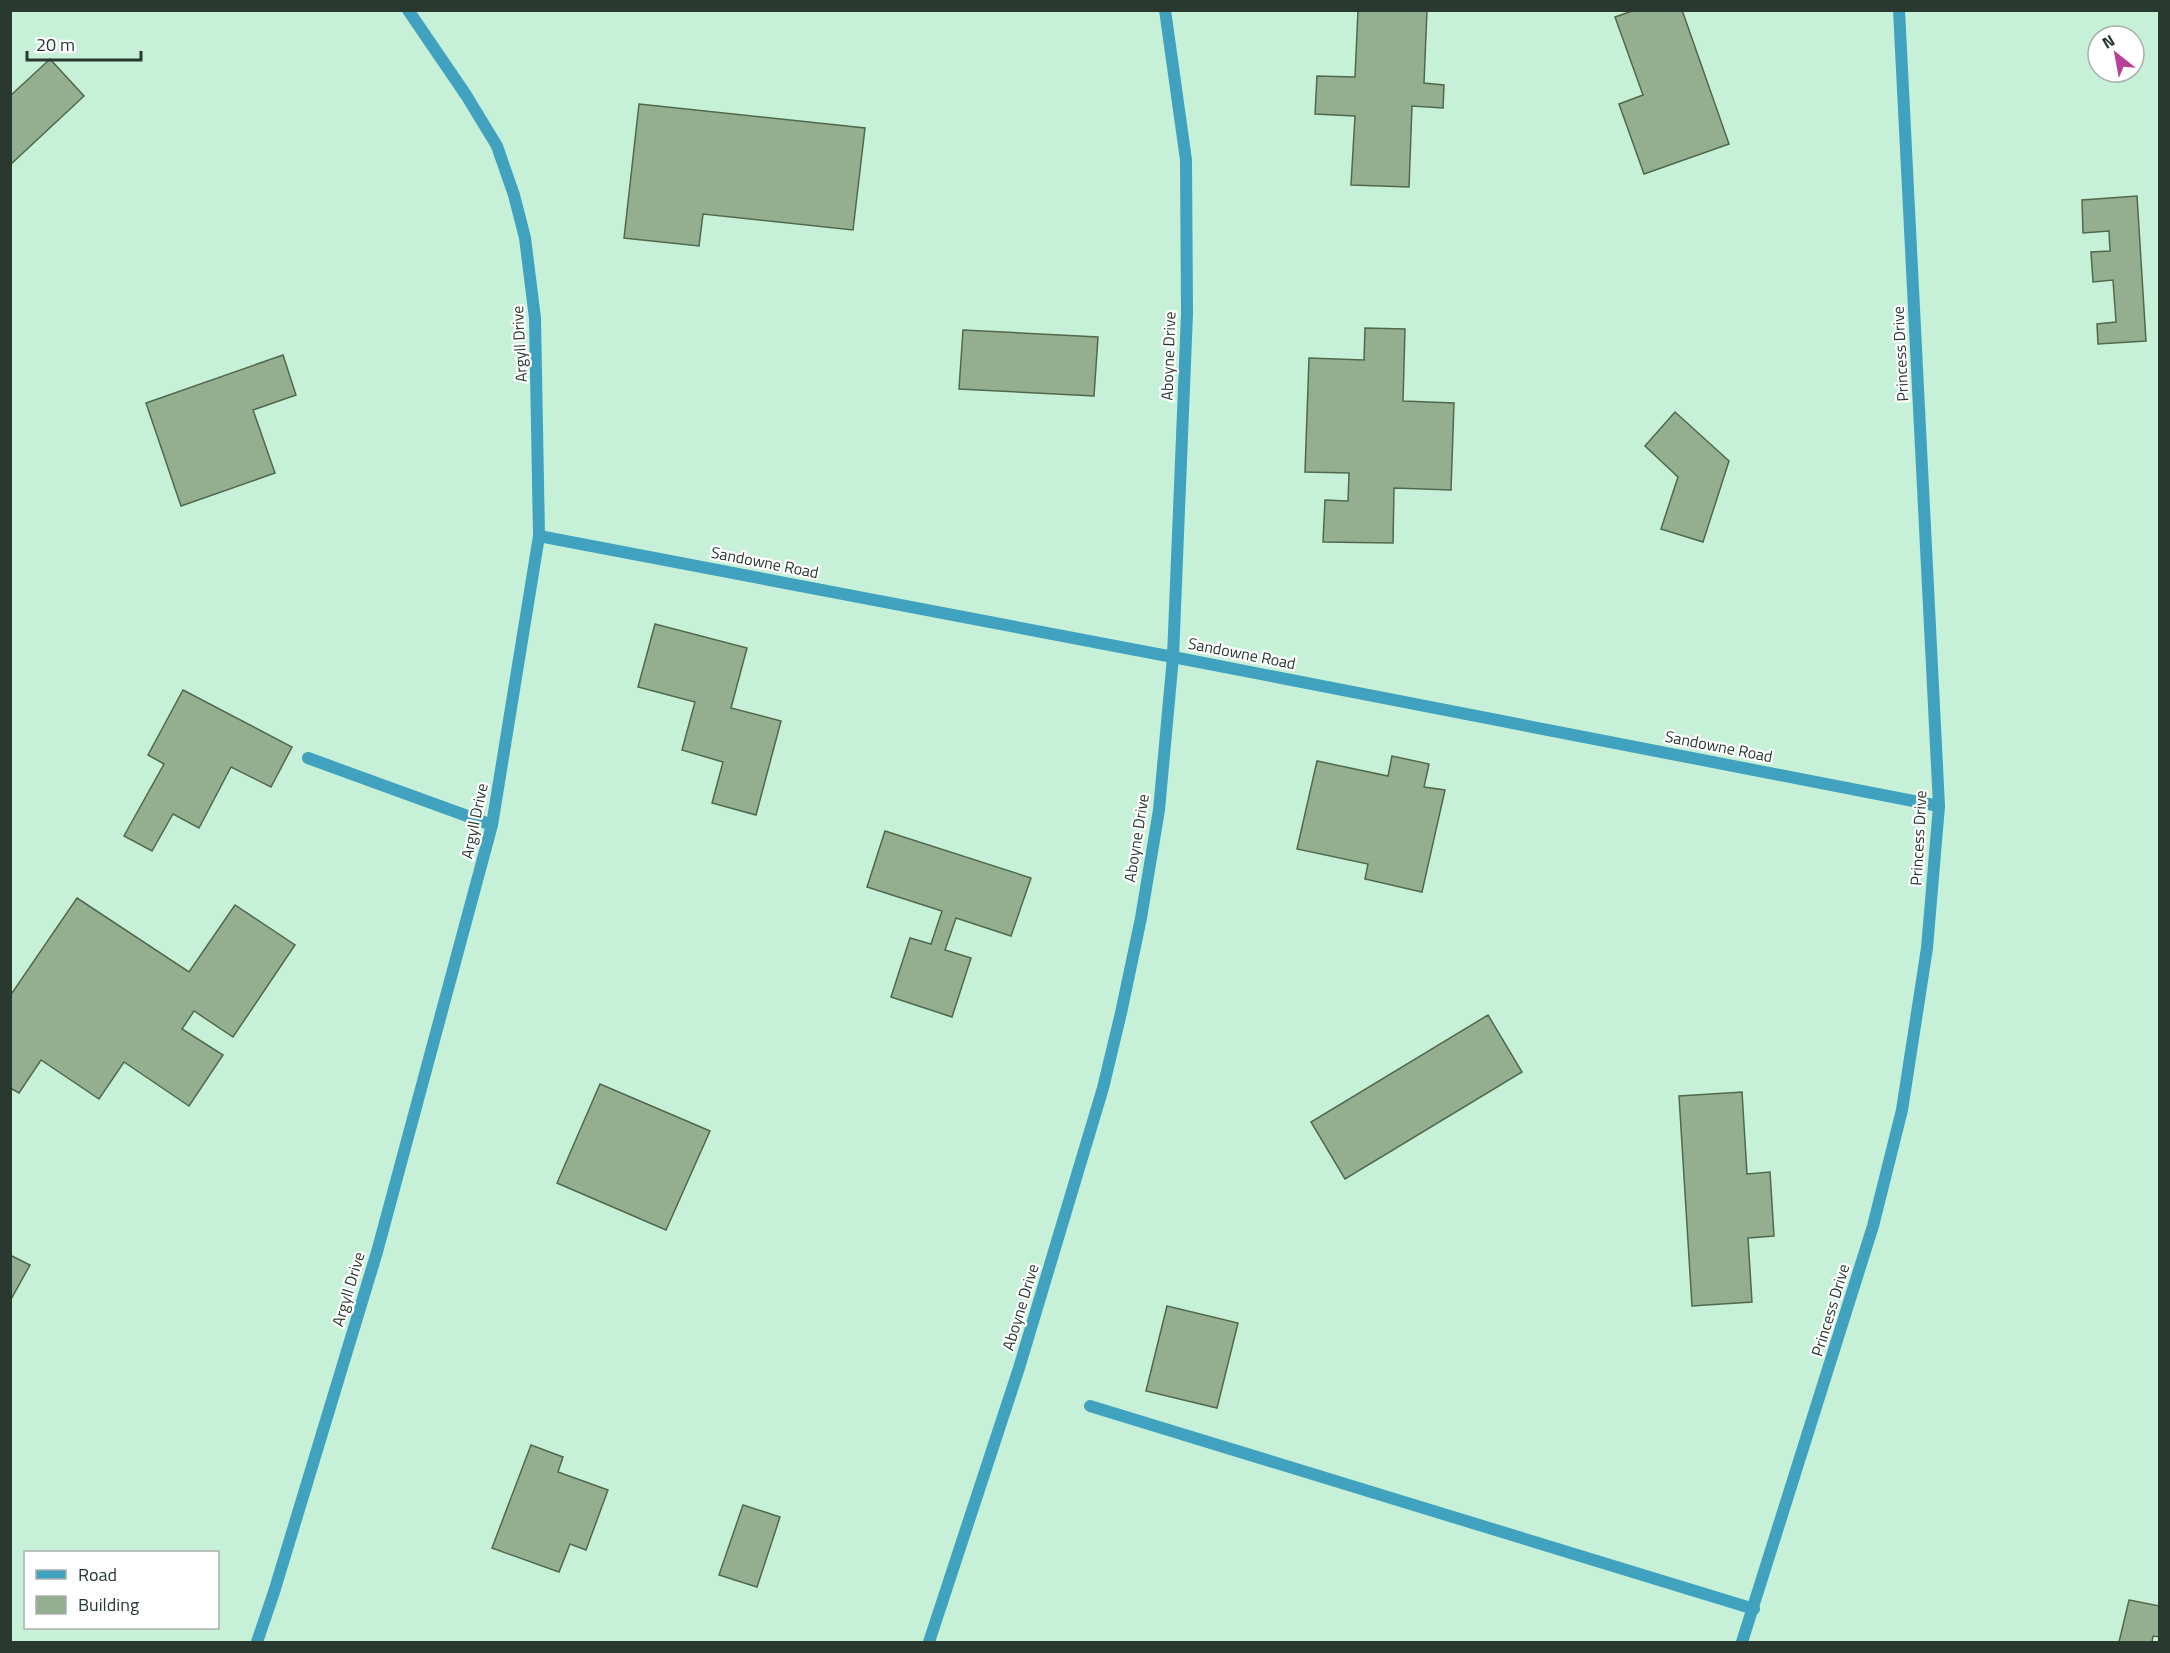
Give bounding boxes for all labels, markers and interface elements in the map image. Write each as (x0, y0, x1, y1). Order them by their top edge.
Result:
scale bar (27, 24, 141, 62)
north arrow (2086, 24, 2146, 84)
text: N (2097, 28, 2119, 54)
text: 20 m (36, 31, 75, 58)
street label: Argyll Drive (505, 305, 533, 383)
street label: Princess Drive (1886, 306, 1914, 402)
street label: Aboyne Drive (1154, 311, 1182, 401)
street label: Sandowne Road (709, 540, 821, 584)
street label: Sandowne Road (1186, 631, 1298, 675)
street label: Sandowne Road (1663, 724, 1775, 768)
street label: Argyll Drive (454, 781, 494, 861)
street label: Princess Drive (1904, 790, 1932, 886)
street label: Aboyne Drive (1117, 792, 1155, 884)
street label: Argyll Drive (325, 1249, 371, 1329)
street label: Aboyne Drive (995, 1261, 1045, 1353)
street label: Princess Drive (1805, 1261, 1855, 1359)
legend (24, 1551, 219, 1629)
text: Road (78, 1561, 117, 1588)
text: Building (78, 1591, 139, 1618)

